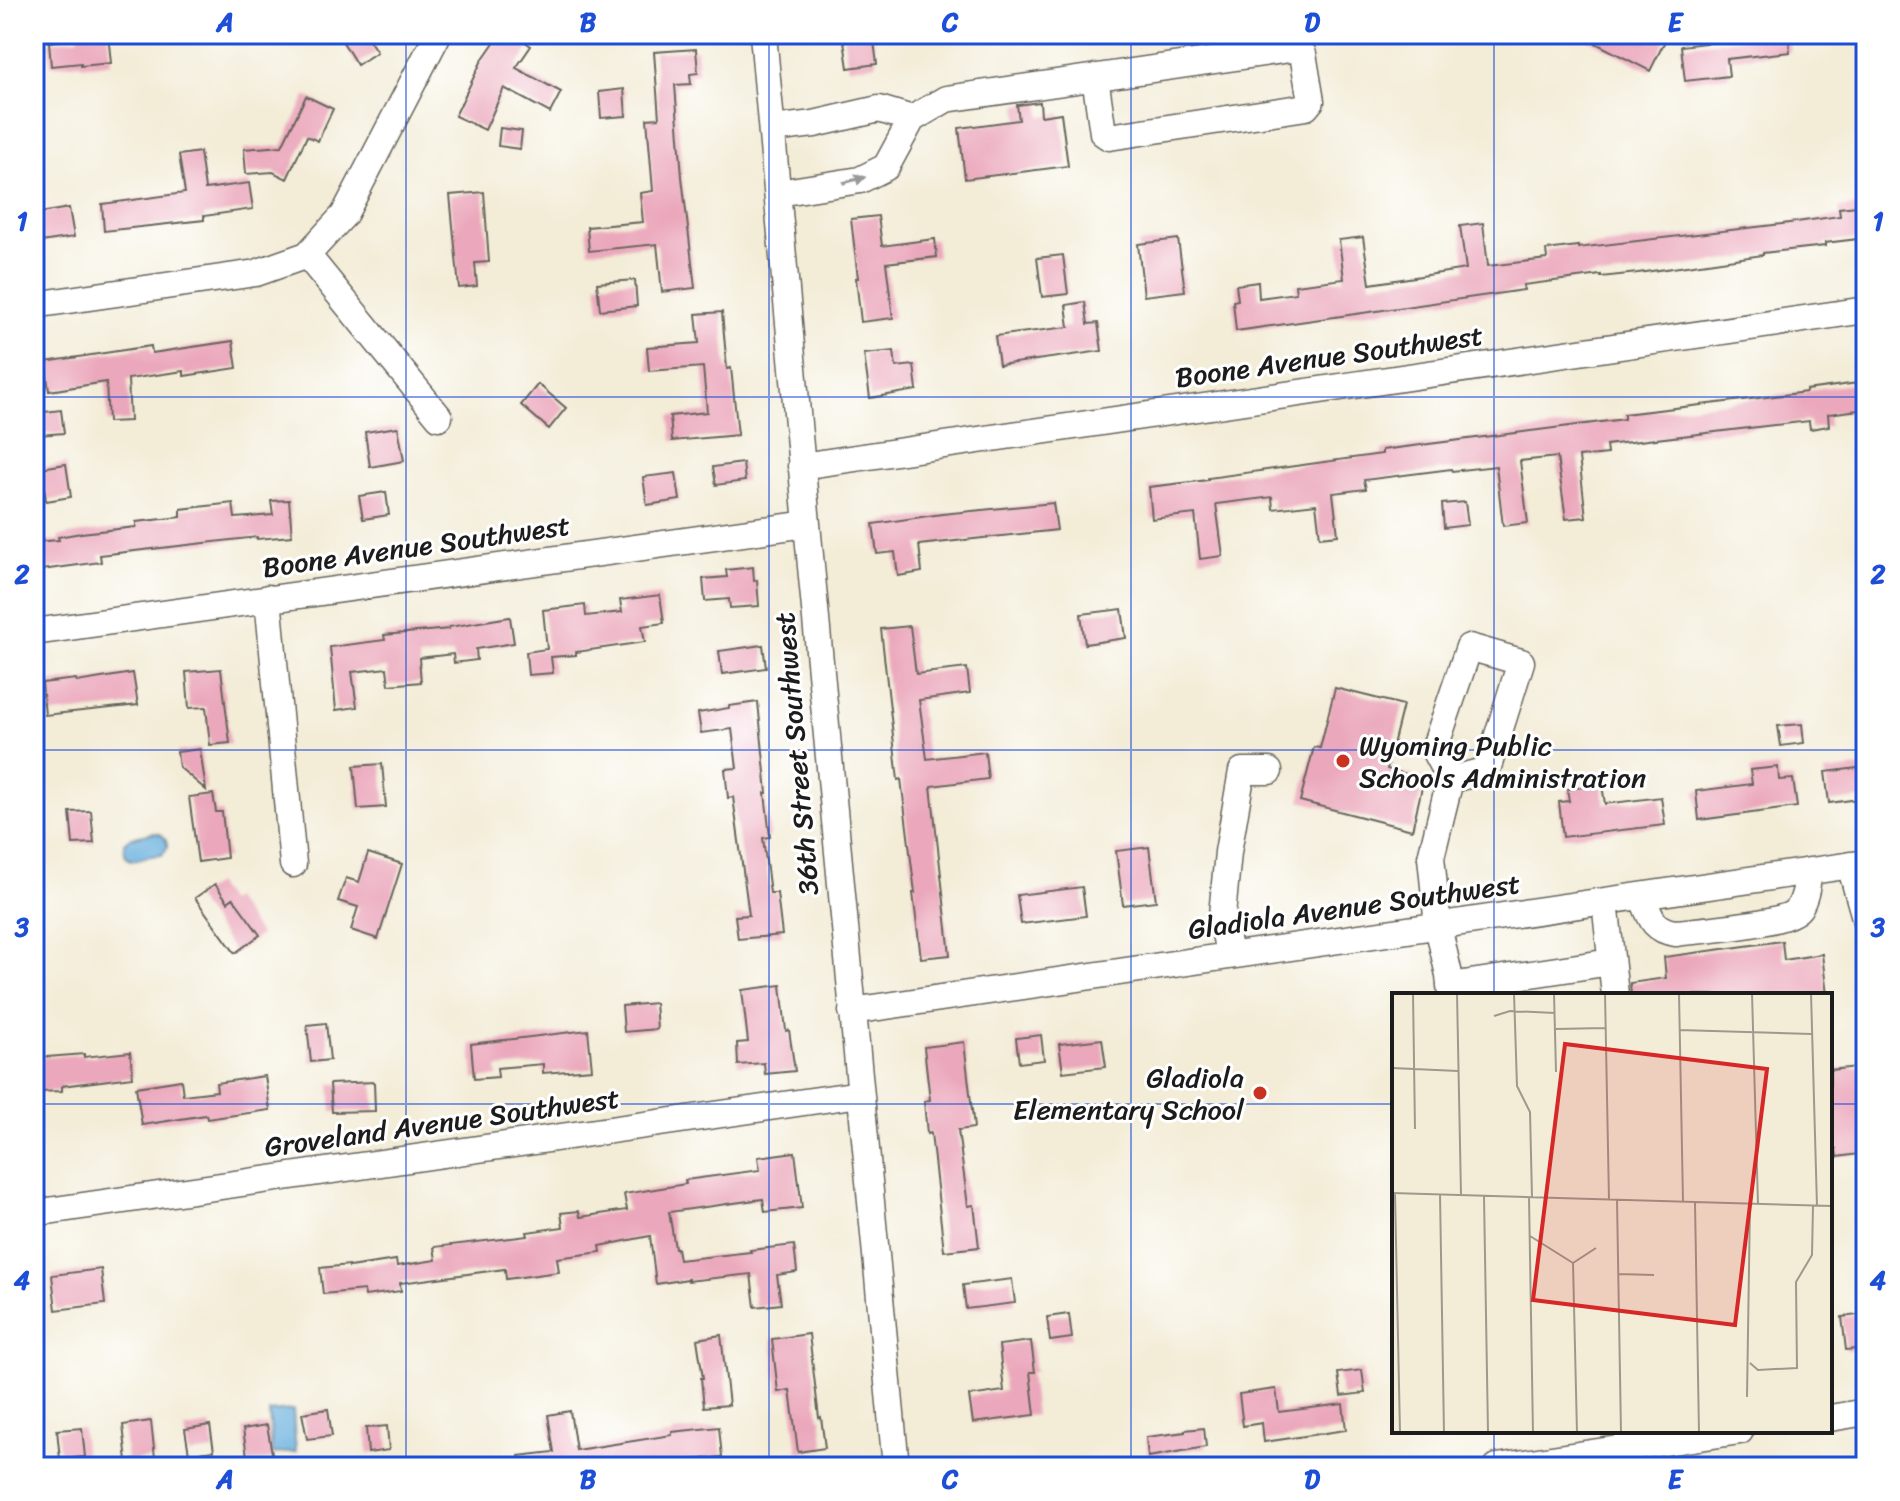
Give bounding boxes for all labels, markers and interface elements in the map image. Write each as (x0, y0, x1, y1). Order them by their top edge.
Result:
text: A (215, 0, 234, 45)
text: B (580, 0, 597, 45)
text: C (941, 0, 959, 45)
text: D (1304, 0, 1320, 45)
text: E (1668, 0, 1685, 45)
one-way arrow (842, 173, 867, 185)
text: 1 (16, 198, 28, 244)
text: 1 (1872, 198, 1884, 244)
street label: Boone Avenue Southwest (1172, 311, 1486, 402)
street label: Boone Avenue Southwest (259, 501, 573, 592)
text: 2 (13, 551, 30, 597)
text: 2 (1869, 551, 1886, 597)
street label: 36th Street Southwest (760, 610, 833, 898)
place label: Wyoming Public Schools Administration (1359, 721, 1646, 802)
marker: Wyoming Public Schools Administration (1334, 752, 1352, 770)
street label: Gladiola Avenue Southwest (1185, 859, 1523, 954)
text: 3 (14, 904, 30, 950)
text: 3 (1870, 904, 1886, 950)
inset map (1392, 993, 1832, 1433)
place label: Gladiola Elementary School (1013, 1053, 1245, 1134)
street label: Groveland Avenue Southwest (261, 1073, 623, 1172)
marker: Gladiola Elementary School (1251, 1084, 1269, 1102)
text: 4 (14, 1257, 30, 1303)
text: 4 (1870, 1257, 1886, 1303)
text: A (215, 1456, 234, 1501)
text: B (580, 1456, 597, 1501)
text: C (941, 1456, 959, 1501)
text: D (1304, 1456, 1320, 1501)
text: E (1668, 1456, 1685, 1501)

